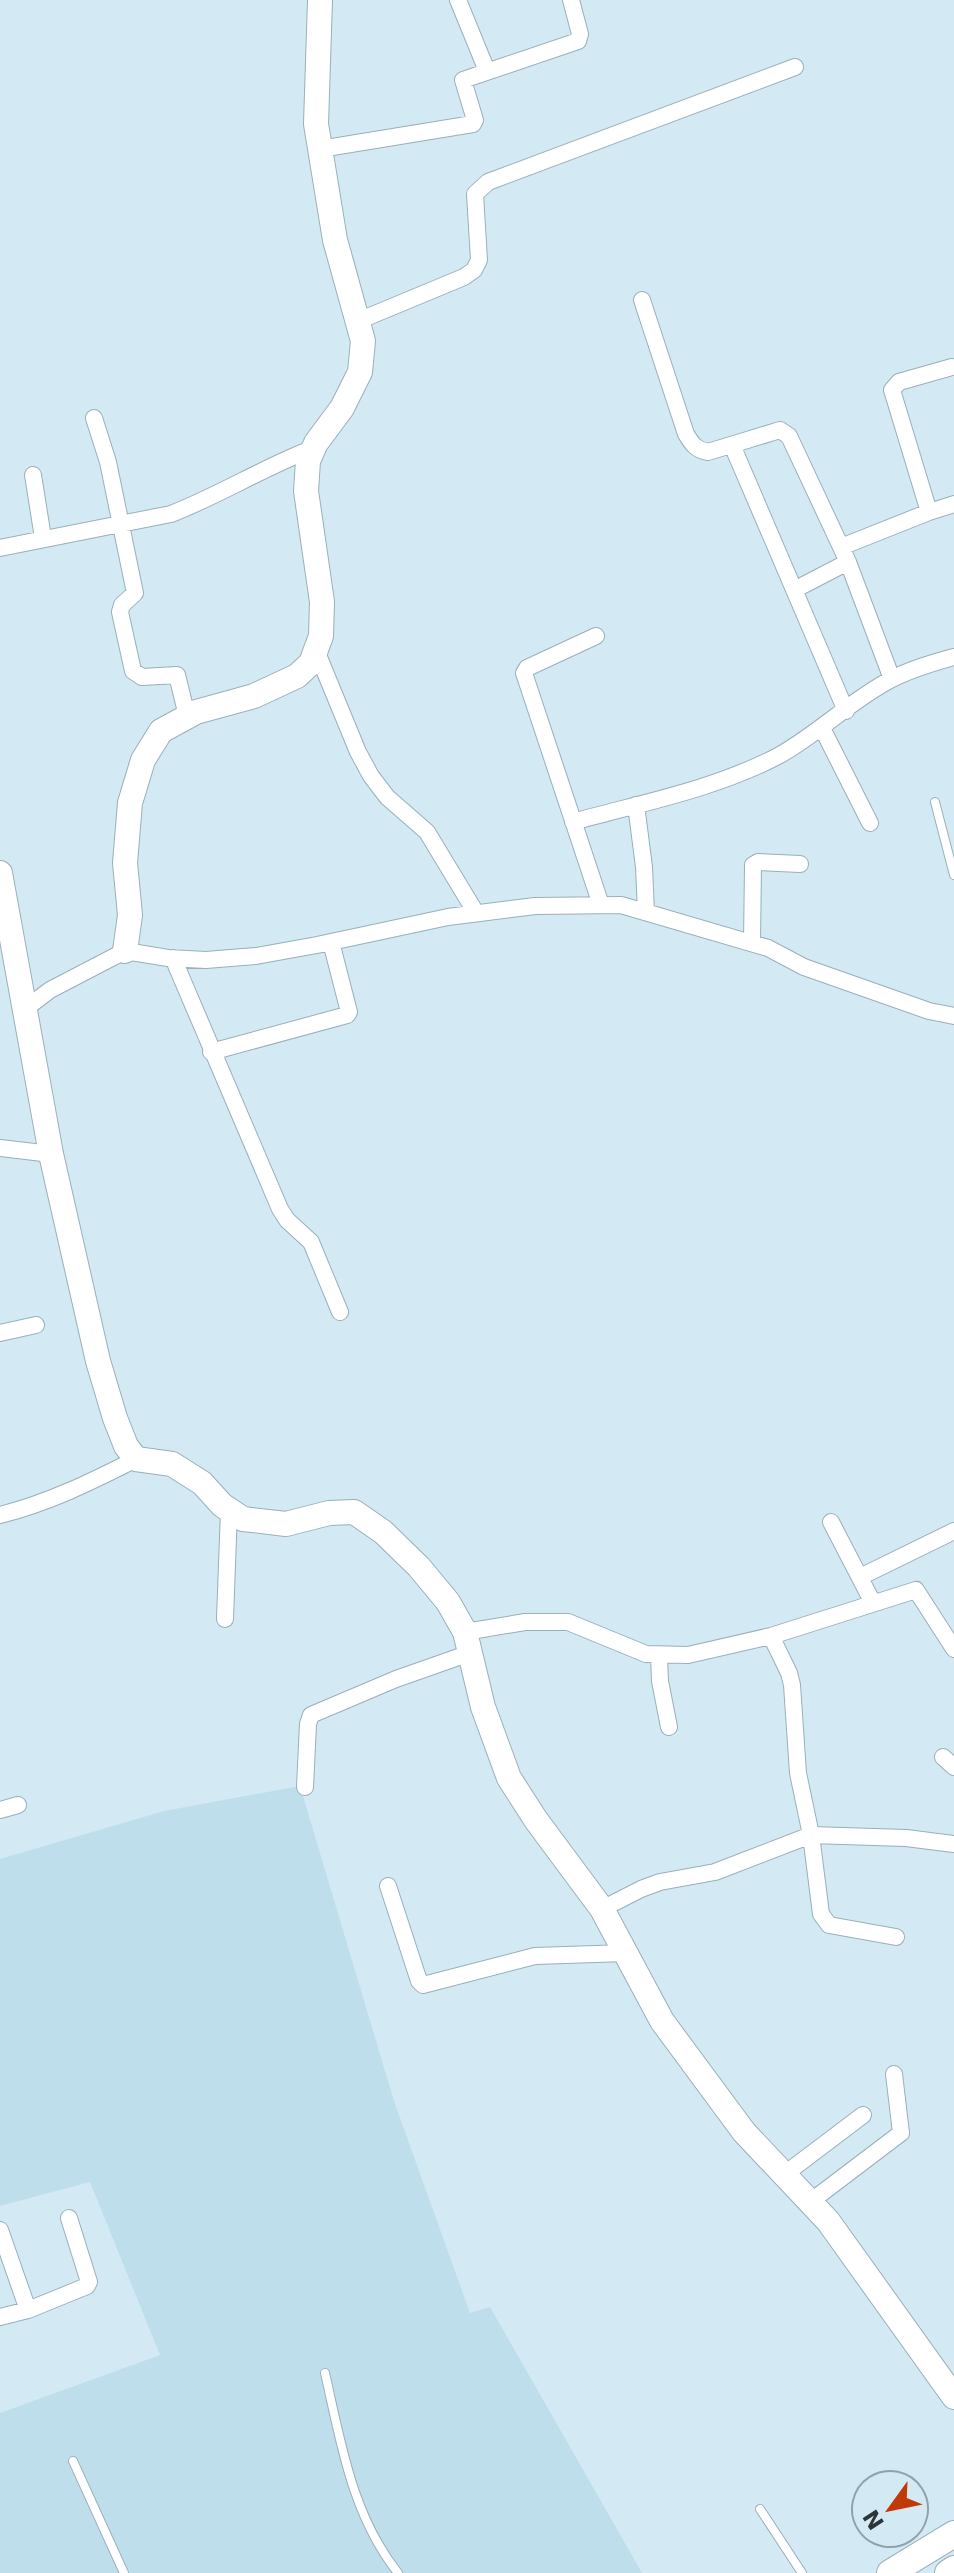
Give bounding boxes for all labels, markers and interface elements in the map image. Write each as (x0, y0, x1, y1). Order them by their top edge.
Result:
north arrow (850, 2469, 930, 2549)
text: N (858, 2505, 889, 2534)

